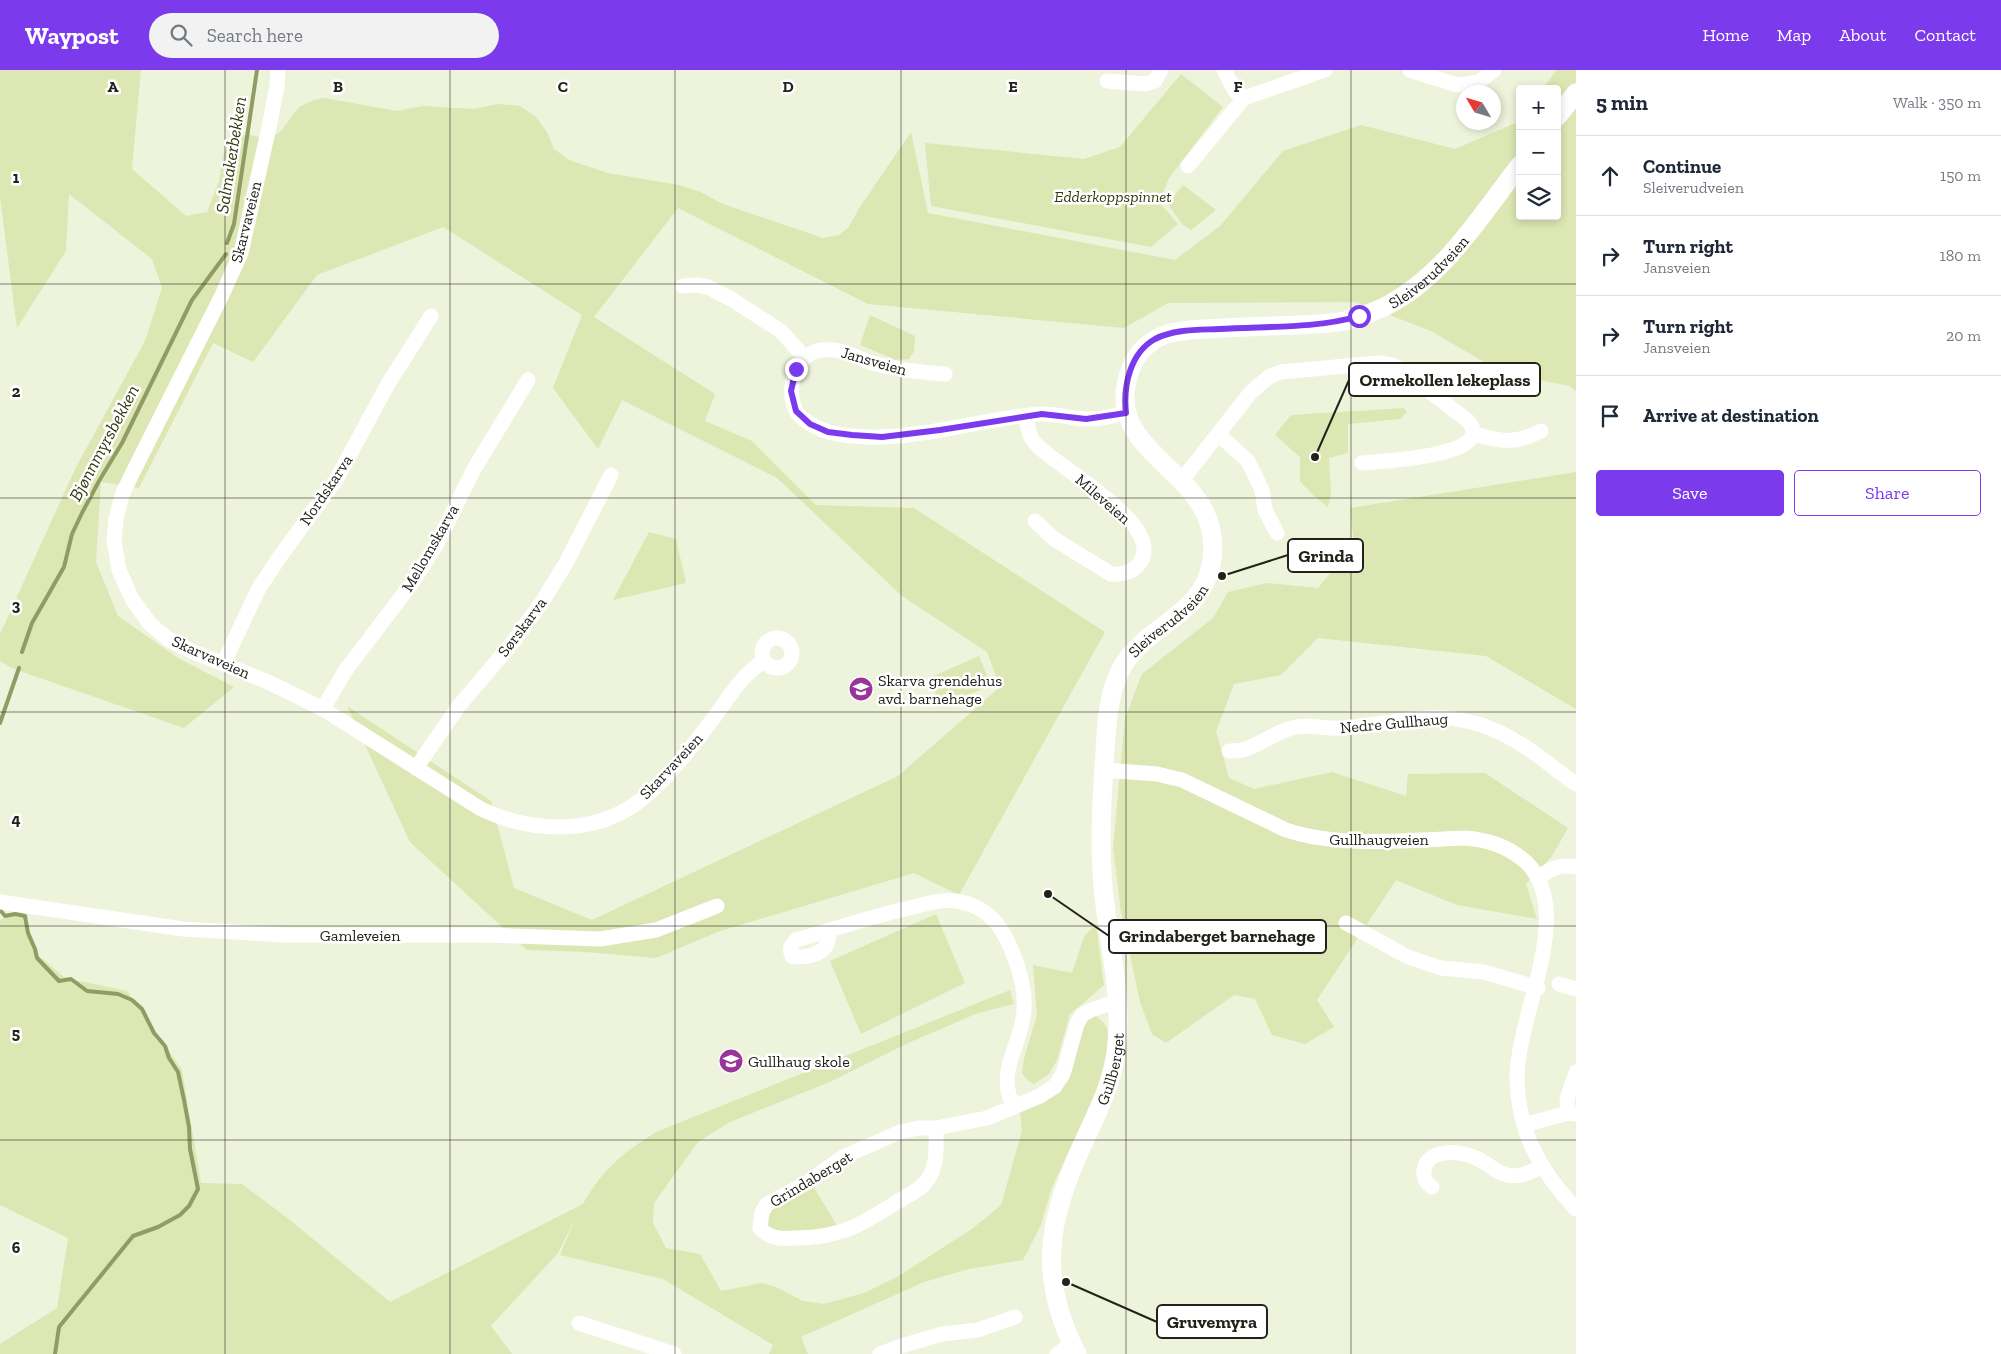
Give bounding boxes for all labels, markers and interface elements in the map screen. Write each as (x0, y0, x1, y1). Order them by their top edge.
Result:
search box (149, 13, 499, 58)
text: Waypost (25, 21, 119, 50)
icon: search (167, 21, 195, 49)
text: Search here (207, 24, 303, 47)
text: Home (1702, 24, 1749, 46)
text: Map (1777, 24, 1811, 46)
text: About (1839, 24, 1886, 46)
text: Contact (1914, 24, 1976, 46)
text: A (108, 77, 119, 96)
text: B (333, 77, 343, 96)
text: C (558, 77, 568, 96)
text: D (782, 77, 794, 96)
text: E (1008, 77, 1018, 96)
text: F (1233, 77, 1243, 96)
north arrow (1456, 85, 1501, 130)
map controls (1516, 85, 1561, 220)
button: + (1516, 85, 1561, 130)
text: 5 min (1596, 90, 1648, 115)
text: Walk · 350 m (1893, 93, 1981, 112)
water label: Salmakerbekken (211, 95, 251, 215)
button: − (1516, 130, 1561, 175)
text: Continue (1643, 155, 1721, 178)
icon: ahead (1596, 162, 1624, 190)
text: 150 m (1940, 166, 1981, 185)
text: 1 (13, 168, 20, 187)
button: layers (1516, 175, 1561, 220)
street label: Skarvaveien (227, 178, 266, 265)
text: Sleiverudveien (1643, 178, 1744, 197)
park label: Edderkoppspinnet (1054, 187, 1172, 206)
street label: Sleiverudveien (1385, 231, 1473, 312)
text: Turn right (1643, 235, 1733, 258)
icon: right (1596, 242, 1624, 270)
text: 180 m (1940, 246, 1981, 265)
text: Jansveien (1643, 258, 1710, 277)
route start (1348, 305, 1371, 328)
text: Turn right (1643, 315, 1733, 338)
icon: right (1596, 322, 1624, 350)
text: 20 m (1946, 326, 1981, 345)
text: Jansveien (1643, 338, 1710, 357)
street label: Jansveien (839, 343, 910, 380)
route end (785, 358, 808, 381)
callout: Ormekollen lekeplass (1349, 363, 1540, 396)
text: Ormekollen lekeplass (1360, 369, 1530, 391)
water label: Bjønnmyrsbekken (64, 381, 144, 505)
text: 2 (12, 382, 21, 401)
icon: arrive (1596, 402, 1624, 430)
text: Arrive at destination (1643, 404, 1819, 427)
street label: Nordskarva (296, 451, 357, 529)
street label: Mileveien (1072, 470, 1135, 529)
button: Save (1596, 470, 1784, 516)
button: Share (1794, 470, 1981, 516)
street label: Mellomskarva (397, 501, 463, 595)
callout: Grinda (1288, 539, 1363, 572)
text: Grinda (1298, 545, 1354, 567)
street label: Sleiverudveien (1124, 580, 1212, 661)
street label: Sørskarva (494, 593, 551, 660)
text: 3 (12, 596, 21, 615)
street label: Skarvaveien (169, 631, 254, 683)
place label: Skarva grendehus avd. barnehage (878, 671, 1002, 708)
school or university icon: Skarva grendehus avd. barnehage (848, 676, 874, 702)
street label: Nedre Gullhaug (1339, 709, 1449, 737)
street label: Skarvaveien (636, 728, 707, 803)
text: 4 (11, 810, 21, 829)
street label: Gullhaugveien (1329, 830, 1430, 849)
callout: Grindaberget barnehage (1109, 920, 1326, 953)
text: Grindaberget barnehage (1119, 925, 1316, 947)
street label: Gamleveien (320, 926, 401, 945)
text: 5 (12, 1024, 20, 1043)
street label: Gullberget (1092, 1032, 1127, 1108)
school or university icon: Gullhaug skole (718, 1048, 744, 1074)
place label: Gullhaug skole (748, 1052, 850, 1071)
street label: Grindaberget (766, 1147, 856, 1211)
text: 6 (12, 1238, 21, 1257)
callout: Gruvemyra (1157, 1305, 1267, 1338)
text: Gruvemyra (1167, 1311, 1257, 1333)

